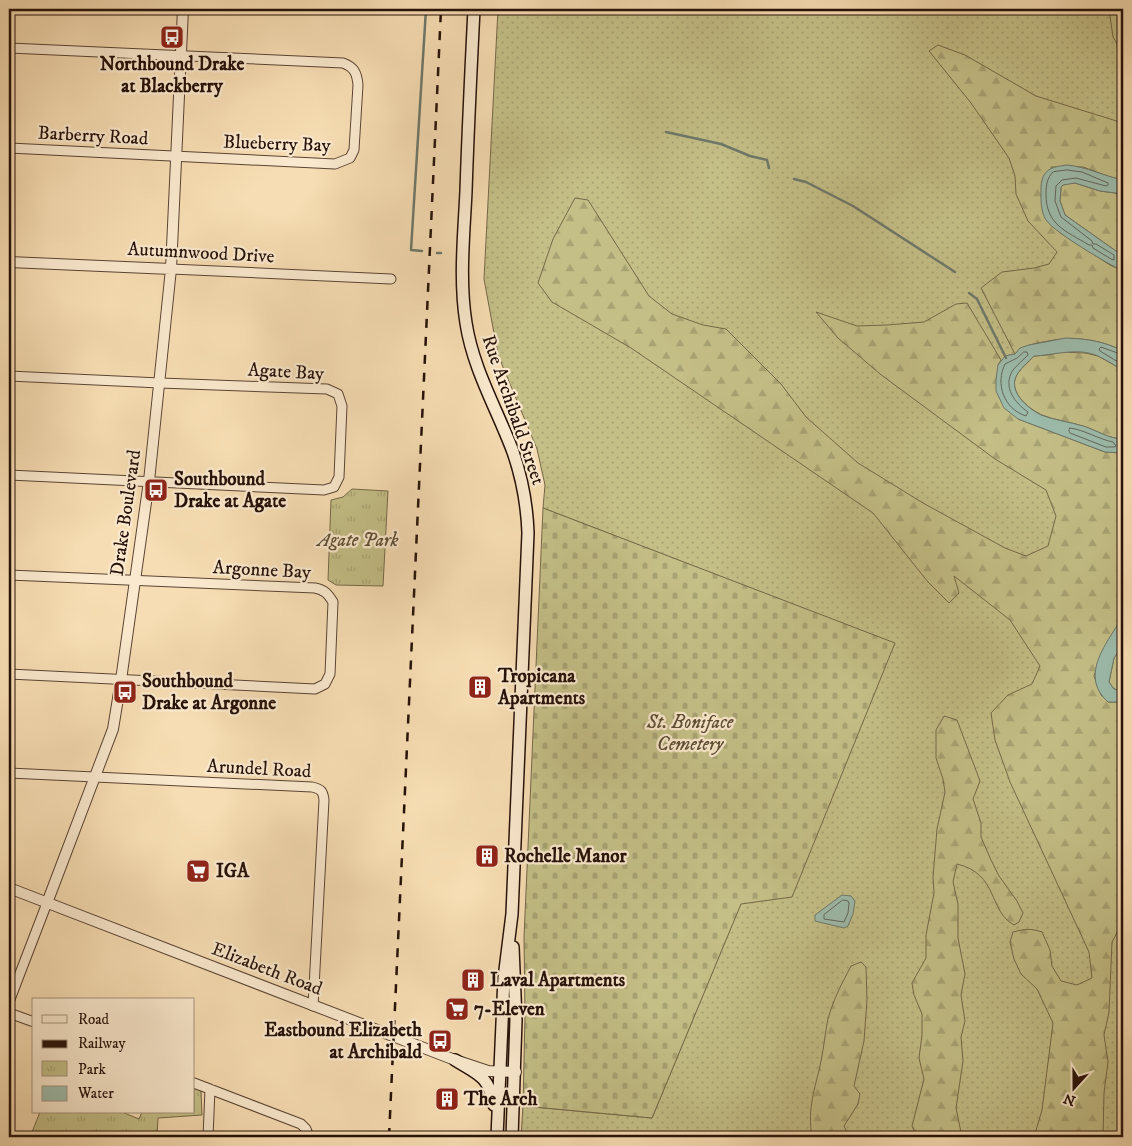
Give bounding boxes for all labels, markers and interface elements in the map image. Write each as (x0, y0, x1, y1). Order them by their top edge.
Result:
bus stop icon: Northbound Drake at Blackberry (159, 24, 185, 50)
place label: Northbound Drake at Blackberry (100, 53, 244, 98)
street label: Barberry Road (37, 122, 149, 150)
street label: Blueberry Bay (223, 131, 332, 157)
street label: Autumnwood Drive (127, 238, 275, 268)
street label: Rue Archibald Street (477, 332, 549, 488)
street label: Agate Bay (247, 359, 326, 386)
street label: Drake Boulevard (106, 448, 146, 578)
place label: Southbound Drake at Agate (174, 468, 286, 513)
bus stop icon: Southbound Drake at Agate (143, 477, 169, 503)
park label: Agate Park (315, 529, 399, 552)
street label: Argonne Bay (212, 556, 313, 584)
place label: Tropicana Apartments (497, 665, 586, 710)
place label: Southbound Drake at Argonne (142, 670, 276, 715)
building icon: Tropicana Apartments (467, 674, 493, 700)
bus stop icon: Southbound Drake at Argonne (112, 679, 138, 705)
park label: St. Boniface Cemetery (646, 711, 734, 756)
street label: Arundel Road (206, 755, 312, 783)
building icon: Rochelle Manor (474, 843, 500, 869)
place label: Rochelle Manor (504, 845, 628, 868)
supermarket icon: IGA (185, 858, 211, 884)
place label: IGA (216, 860, 250, 883)
street label: Elizabeth Road (208, 937, 326, 1001)
building icon: Laval Apartments (460, 967, 486, 993)
place label: Laval Apartments (490, 969, 626, 992)
supermarket icon: 7-Eleven (444, 996, 470, 1022)
legend (32, 998, 195, 1114)
place label: 7-Eleven (474, 998, 546, 1021)
text: Road (78, 1010, 110, 1029)
place label: Eastbound Elizabeth at Archibald (264, 1019, 423, 1064)
bus stop icon: Eastbound Elizabeth at Archibald (427, 1028, 453, 1054)
text: Railway (78, 1034, 126, 1053)
text: Park (78, 1060, 107, 1079)
north arrow (1050, 1064, 1100, 1114)
text: Water (77, 1084, 114, 1103)
building icon: The Arch (434, 1086, 460, 1112)
place label: The Arch (463, 1088, 539, 1111)
text: N (1061, 1089, 1078, 1110)

